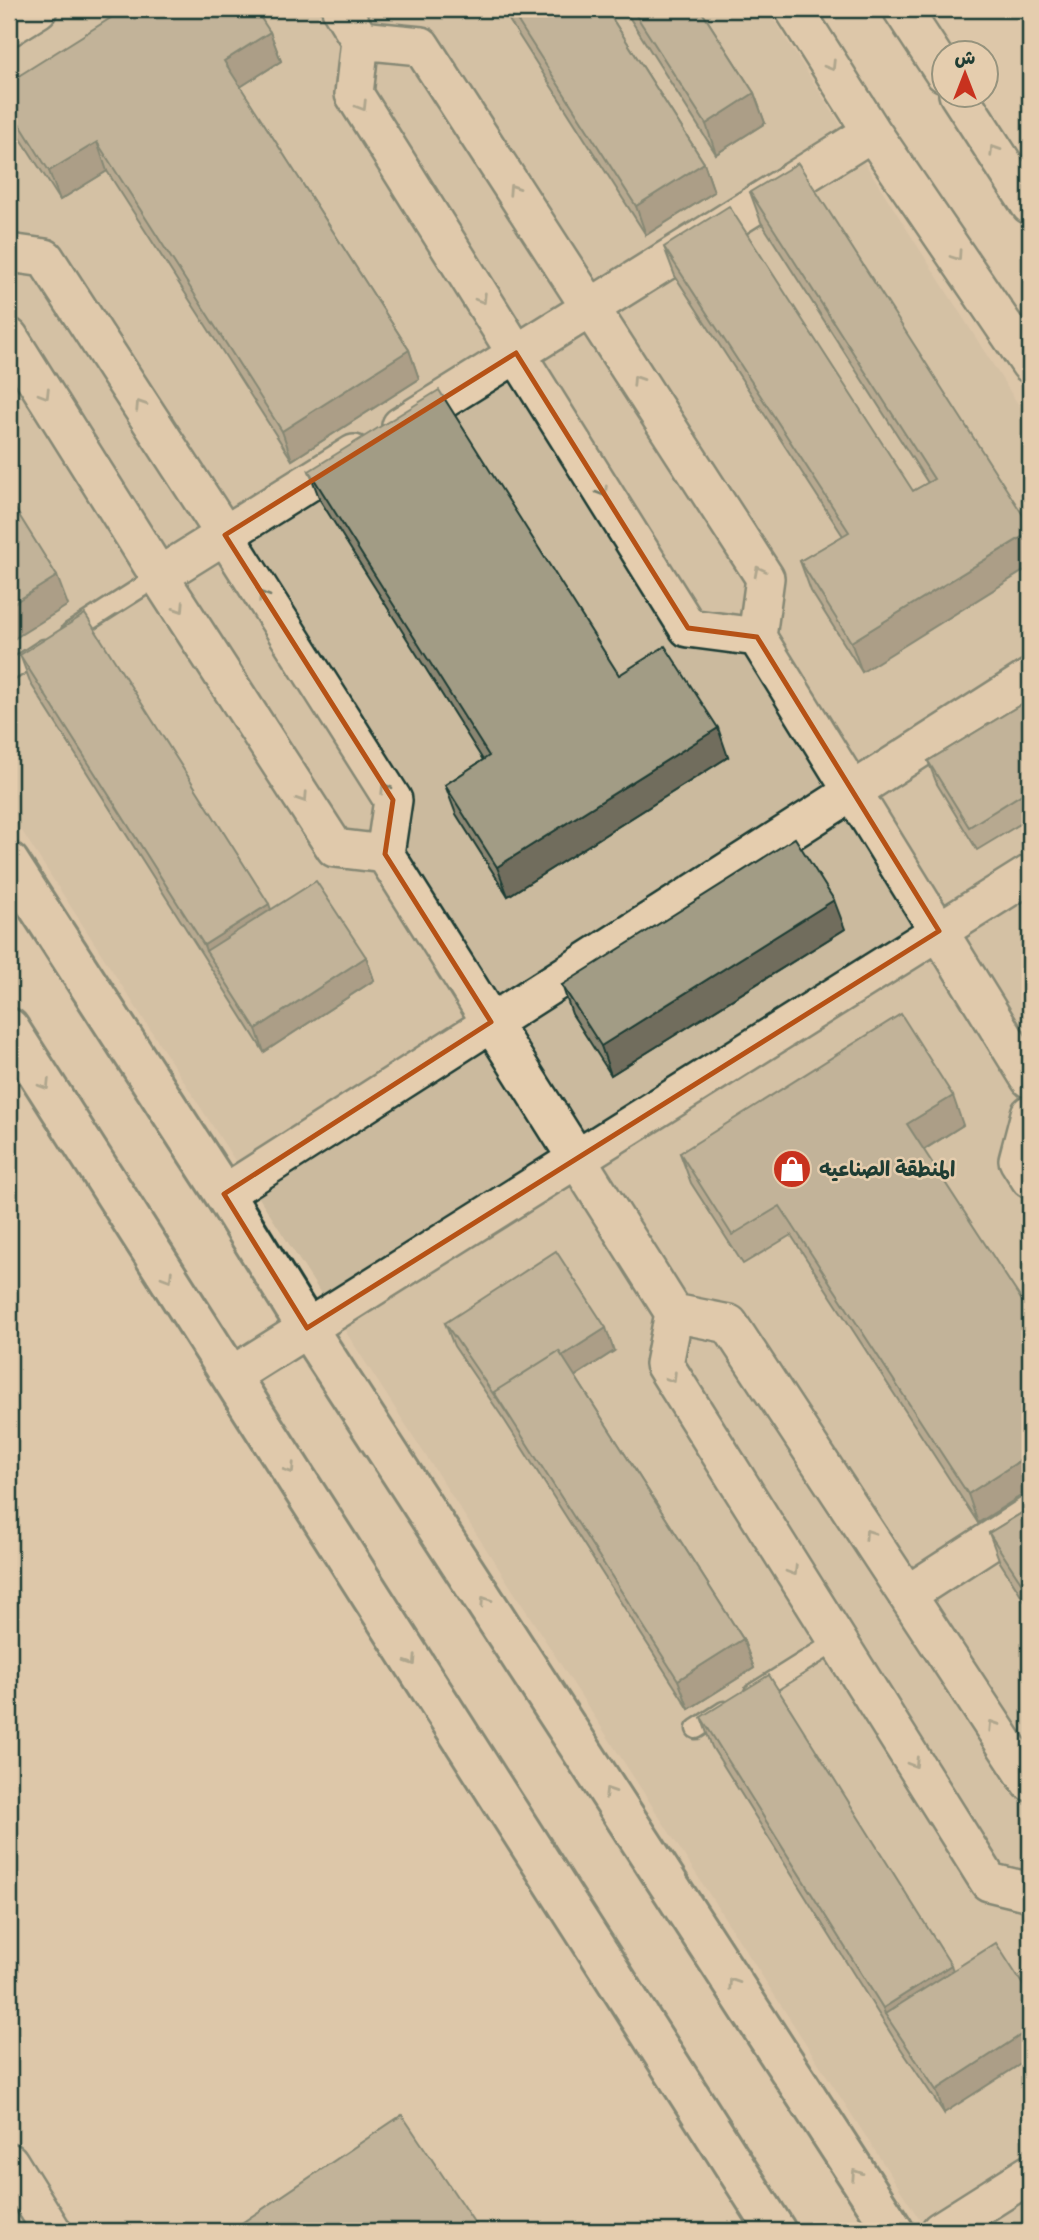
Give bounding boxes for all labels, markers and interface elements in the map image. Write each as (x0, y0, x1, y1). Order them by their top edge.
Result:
north arrow (930, 38, 1000, 108)
text: ش (955, 46, 976, 70)
one-way arrow (822, 59, 835, 72)
one-way arrow (353, 98, 366, 111)
one-way arrow (990, 144, 1003, 157)
one-way arrow (509, 184, 521, 197)
one-way arrow (949, 248, 961, 261)
one-way arrow (474, 291, 487, 304)
one-way arrow (633, 375, 645, 388)
one-way arrow (37, 387, 50, 400)
one-way arrow (136, 400, 149, 413)
one-way arrow (594, 484, 607, 497)
one-way arrow (754, 566, 768, 579)
one-way arrow (259, 591, 272, 604)
one-way arrow (171, 600, 184, 613)
one-way arrow (381, 783, 394, 796)
one-way arrow (295, 791, 308, 804)
one-way arrow (37, 1078, 50, 1091)
shop icon: المنطقة الصناعيه (771, 1148, 813, 1190)
place label: المنطقة الصناعيه (819, 1156, 955, 1183)
one-way arrow (159, 1269, 172, 1282)
one-way arrow (663, 1370, 676, 1383)
one-way arrow (281, 1461, 294, 1474)
one-way arrow (864, 1529, 877, 1542)
one-way arrow (784, 1563, 797, 1576)
one-way arrow (480, 1596, 493, 1609)
one-way arrow (404, 1653, 416, 1666)
one-way arrow (988, 1719, 1001, 1732)
one-way arrow (905, 1756, 918, 1769)
one-way arrow (604, 1787, 617, 1800)
one-way arrow (728, 1978, 741, 1991)
one-way arrow (852, 2169, 865, 2182)

